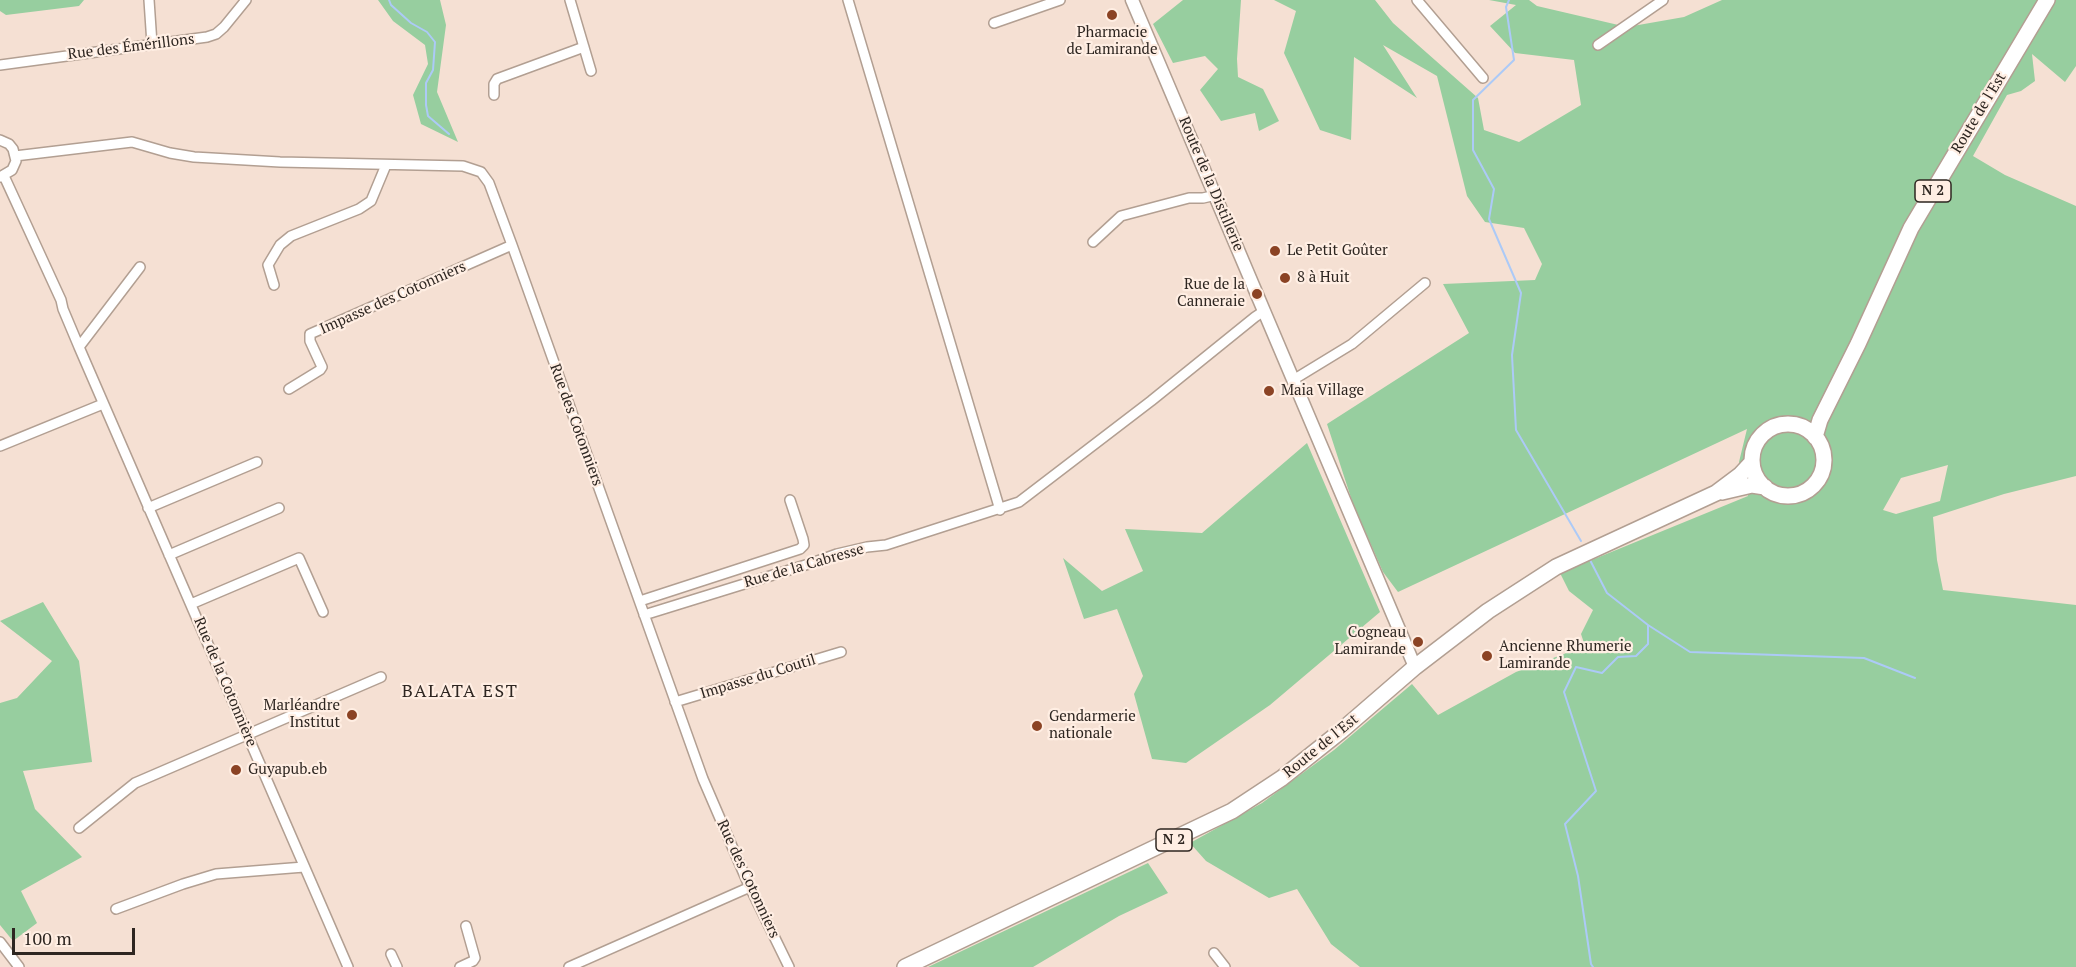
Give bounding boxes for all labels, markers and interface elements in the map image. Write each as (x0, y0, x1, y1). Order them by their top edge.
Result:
marker: Pharmacie de Lamirande (1105, 8, 1119, 22)
place label: Pharmacie de Lamirande (1067, 24, 1157, 59)
street label: Rue des Émérillons (67, 30, 195, 64)
street label: Route de l'Est (1948, 69, 2010, 157)
street label: Route de la Distillerie (1175, 114, 1247, 254)
road number: N 2 (1915, 180, 1951, 202)
place label: Le Petit Goûter (1287, 242, 1388, 260)
marker: Le Petit Goûter (1268, 244, 1282, 258)
street label: Impasse des Cotonniers (317, 258, 469, 338)
place label: 8 à Huit (1297, 269, 1349, 287)
marker: 8 à Huit (1278, 271, 1292, 285)
place label: Rue de la Canneraie (1177, 276, 1245, 311)
marker: Rue de la Canneraie (1250, 287, 1264, 301)
street label: Rue des Cotonniers (546, 361, 606, 489)
place label: Maia Village (1281, 382, 1364, 400)
marker: Maia Village (1262, 384, 1276, 398)
street label: Rue de la Cabresse (742, 540, 866, 592)
street label: Rue de la Cotonnière (190, 614, 260, 750)
place label: Cogneau Lamirande (1335, 624, 1406, 659)
marker: Cogneau Lamirande (1411, 635, 1425, 649)
place label: Ancienne Rhumerie Lamirande (1499, 638, 1631, 673)
marker: Ancienne Rhumerie Lamirande (1480, 649, 1494, 663)
street label: Impasse du Coutil (698, 651, 818, 703)
district label: BALATA EST (402, 681, 518, 703)
place label: Marléandre Institut (263, 697, 340, 732)
marker: Marléandre Institut (345, 708, 359, 722)
place label: Gendarmerie nationale (1049, 708, 1136, 743)
street label: Route de l'Est (1280, 710, 1362, 782)
marker: Gendarmerie nationale (1030, 719, 1044, 733)
place label: Guyapub.eb (248, 761, 327, 779)
marker: Guyapub.eb (229, 763, 243, 777)
street label: Rue des Cotonniers (713, 817, 783, 941)
road number: N 2 (1156, 829, 1192, 851)
scale bar (15, 916, 138, 954)
text: 100 m (23, 926, 72, 950)

